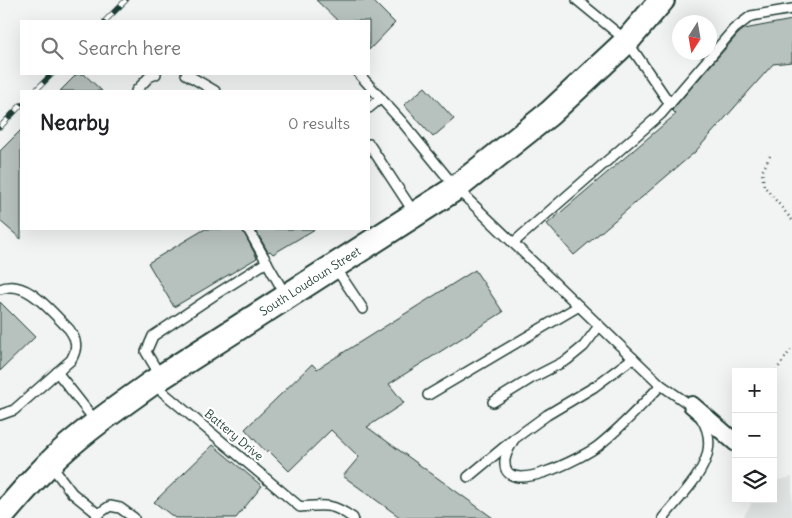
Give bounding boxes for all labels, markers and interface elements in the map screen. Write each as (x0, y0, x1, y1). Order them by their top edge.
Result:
north arrow (672, 15, 717, 60)
search box (20, 20, 370, 75)
icon: search (38, 34, 66, 62)
text: Search here (78, 36, 181, 60)
text: Nearby (40, 109, 110, 136)
text: 0 results (288, 113, 350, 133)
street label: South Loudoun Street (257, 243, 363, 319)
map controls (732, 368, 777, 503)
button: + (732, 368, 777, 413)
street label: Battery Drive (202, 406, 267, 464)
button: − (732, 413, 777, 458)
button: layers (732, 458, 777, 503)

